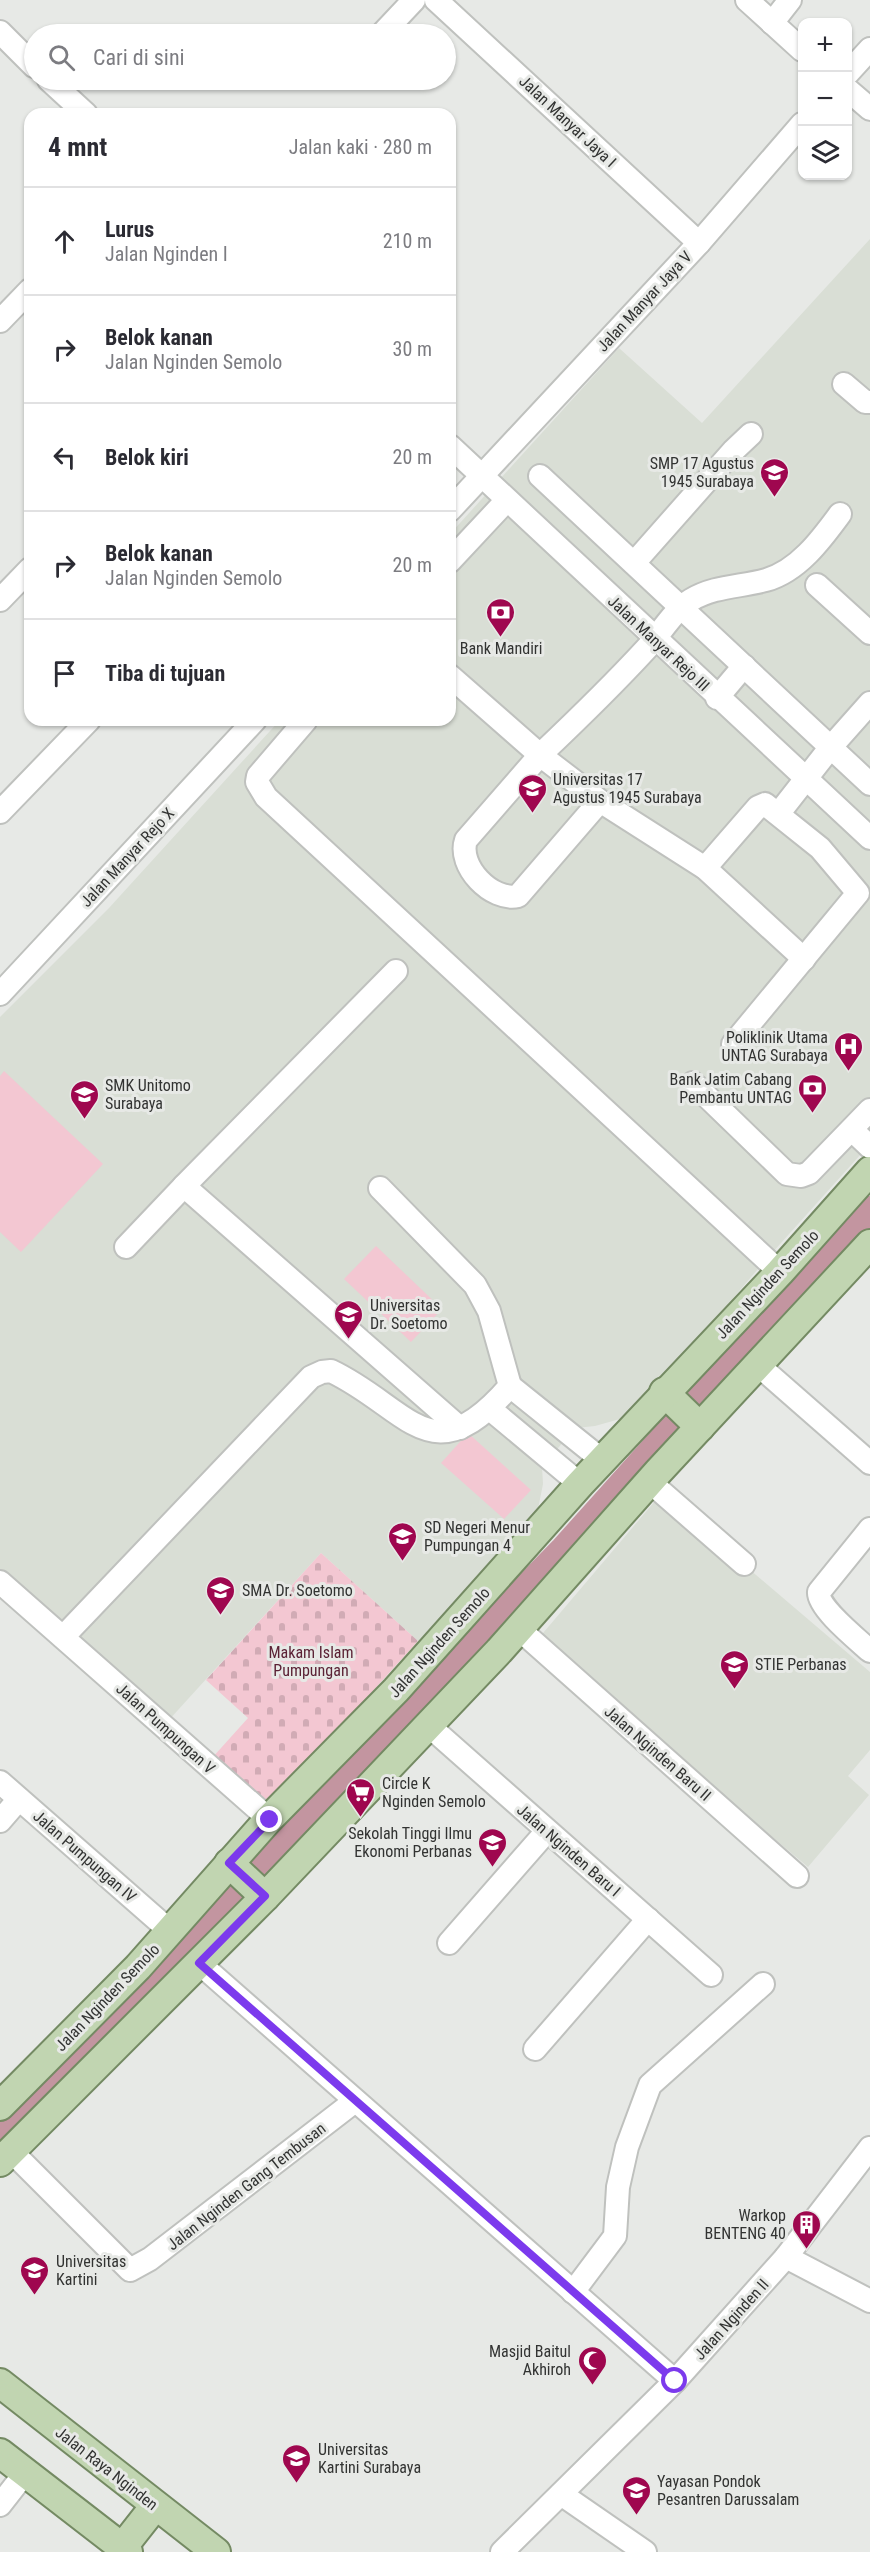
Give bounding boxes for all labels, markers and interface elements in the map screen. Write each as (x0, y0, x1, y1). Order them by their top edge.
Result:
map controls (798, 18, 852, 180)
button: + (798, 18, 852, 72)
search box (24, 24, 456, 90)
icon: search (45, 41, 78, 74)
text: Cari di sini (93, 45, 185, 70)
street label: Jalan Manyar Jaya I (515, 72, 620, 171)
button: − (798, 72, 852, 126)
button: layers (798, 126, 852, 180)
text: 4 mnt (48, 132, 107, 162)
text: Jalan kaki · 280 m (289, 135, 432, 159)
text: Lurus (105, 217, 154, 242)
icon: ahead (48, 225, 81, 258)
text: 210 m (383, 229, 432, 253)
text: Jalan Nginden I (105, 242, 228, 266)
street label: Jalan Manyar Jaya V (593, 247, 696, 356)
text: Belok kanan (105, 325, 213, 350)
icon: right (48, 333, 81, 366)
text: 30 m (393, 337, 432, 361)
text: Jalan Nginden Semolo (105, 350, 282, 374)
icon: left (48, 441, 81, 474)
text: Belok kiri (105, 445, 189, 470)
text: 20 m (393, 445, 432, 469)
place label: SMP 17 Agustus 1945 Surabaya (650, 454, 754, 491)
school or university icon: SMP 17 Agustus 1945 Surabaya (759, 456, 791, 498)
text: Belok kanan (105, 541, 213, 566)
icon: right (48, 549, 81, 582)
text: 20 m (393, 553, 432, 577)
text: Jalan Nginden Semolo (105, 566, 282, 590)
street label: Jalan Manyar Rejo III (604, 592, 713, 695)
bank icon: Bank Mandiri (485, 596, 517, 638)
place label: Bank Mandiri (460, 639, 542, 658)
icon: arrive (48, 657, 81, 690)
text: Tiba di tujuan (105, 661, 225, 686)
place label: Universitas 17 Agustus 1945 Surabaya (553, 770, 702, 807)
school or university icon: Universitas 17 Agustus 1945 Surabaya (516, 772, 548, 814)
street label: Jalan Manyar Rejo X (77, 804, 178, 911)
place label: Poliklinik Utama UNTAG Surabaya (721, 1028, 828, 1065)
hospital icon: Poliklinik Utama UNTAG Surabaya (833, 1030, 865, 1072)
place label: Bank Jatim Cabang Pembantu UNTAG (670, 1070, 792, 1107)
bank icon: Bank Jatim Cabang Pembantu UNTAG (797, 1072, 829, 1114)
place label: SMK Unitomo Surabaya (105, 1076, 191, 1113)
school or university icon: SMK Unitomo Surabaya (68, 1078, 100, 1120)
street label: Jalan Nginden Semolo (712, 1226, 823, 1343)
place label: Universitas Dr. Soetomo (370, 1296, 447, 1333)
school or university icon: Universitas Dr. Soetomo (333, 1298, 365, 1340)
place label: SD Negeri Menur Pumpungan 4 (424, 1518, 530, 1555)
school or university icon: SD Negeri Menur Pumpungan 4 (387, 1520, 419, 1562)
school or university icon: SMA Dr. Soetomo (205, 1574, 237, 1616)
place label: SMA Dr. Soetomo (242, 1581, 353, 1600)
street label: Jalan Nginden Semolo (385, 1583, 494, 1701)
park label: Makam Islam Pumpungan (268, 1643, 354, 1680)
school or university icon: STIE Perbanas (718, 1648, 750, 1690)
place label: STIE Perbanas (755, 1655, 847, 1674)
street label: Jalan Pumpungan V (112, 1679, 219, 1778)
street label: Jalan Nginden Baru II (601, 1702, 715, 1805)
place label: Circle K Nginden Semolo (382, 1774, 486, 1811)
supermarket icon: Circle K Nginden Semolo (345, 1776, 377, 1818)
street label: Jalan Nginden Baru I (513, 1800, 624, 1900)
route end (256, 1806, 282, 1832)
street label: Jalan Pumpungan IV (29, 1807, 140, 1906)
place label: Sekolah Tinggi Ilmu Ekonomi Perbanas (348, 1824, 472, 1861)
school or university icon: Sekolah Tinggi Ilmu Ekonomi Perbanas (477, 1826, 509, 1868)
street label: Jalan Nginden Semolo (51, 1940, 163, 2055)
street label: Jalan Nginden Gang Tembusan (163, 2119, 329, 2254)
place label: Warkop BENTENG 40 (705, 2206, 786, 2243)
building icon: Warkop BENTENG 40 (791, 2208, 823, 2250)
place label: Universitas Kartini (56, 2252, 126, 2289)
school or university icon: Universitas Kartini (19, 2254, 51, 2296)
street label: Jalan Nginden II (690, 2275, 773, 2364)
place label: Masjid Baitul Akhiroh (489, 2342, 571, 2379)
mosque icon: Masjid Baitul Akhiroh (576, 2344, 608, 2386)
route start (661, 2367, 687, 2393)
street label: Jalan Raya Nginden (52, 2423, 162, 2514)
place label: Universitas Kartini Surabaya (318, 2440, 421, 2477)
school or university icon: Universitas Kartini Surabaya (281, 2442, 313, 2484)
place label: Yayasan Pondok Pesantren Darussalam (657, 2472, 799, 2509)
school or university icon: Yayasan Pondok Pesantren Darussalam (620, 2474, 652, 2516)

